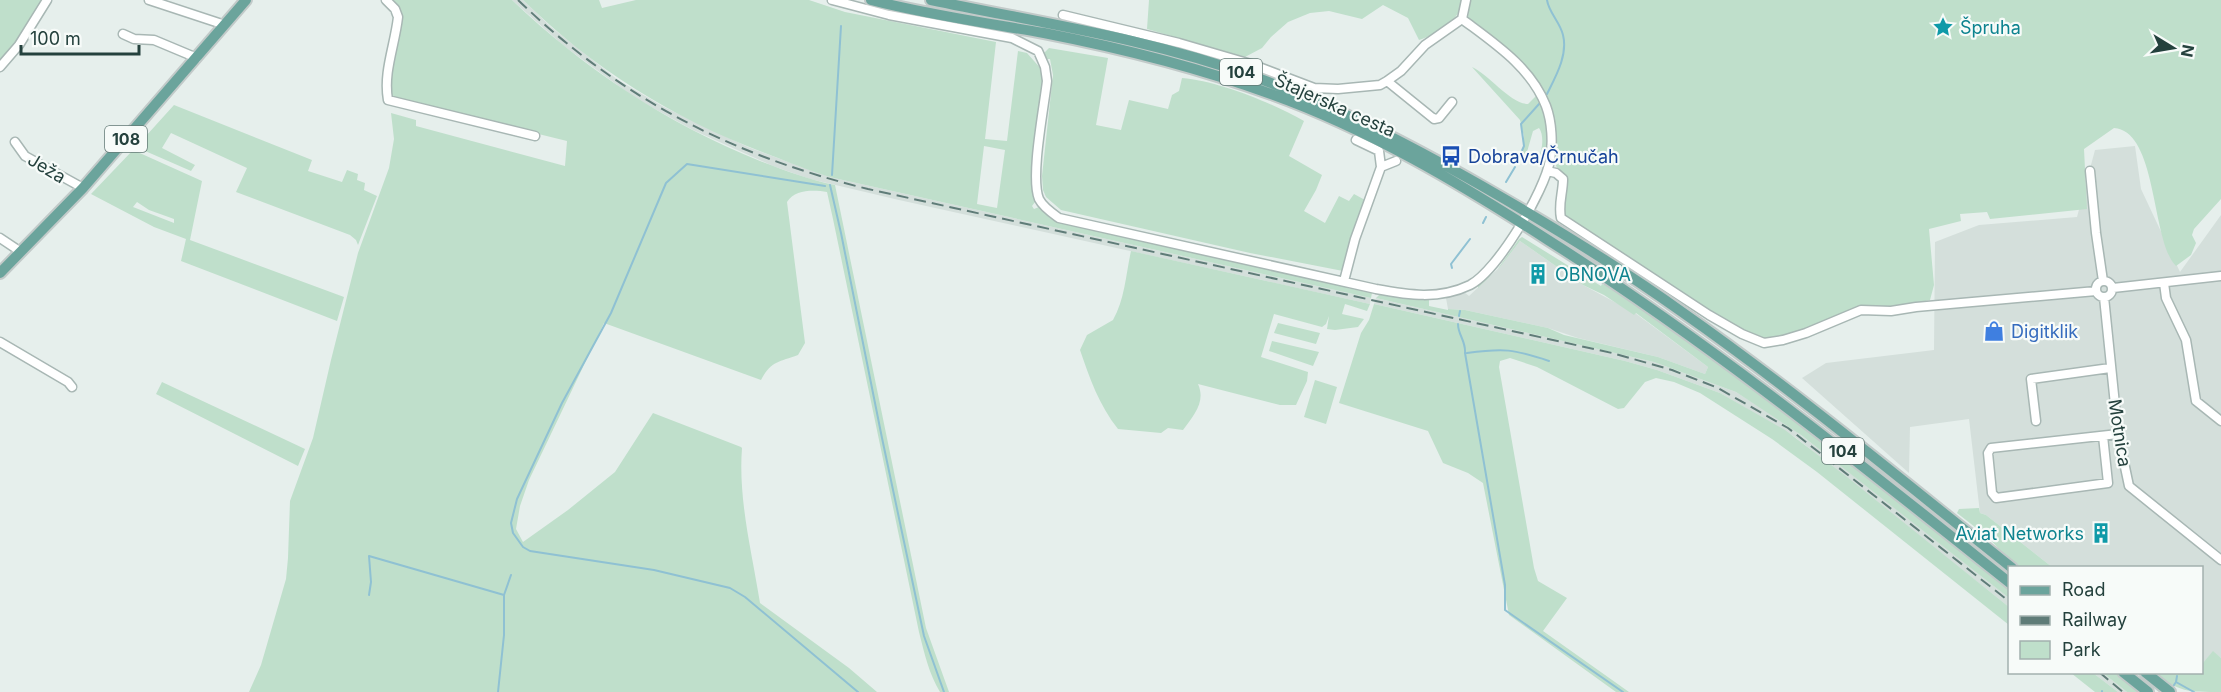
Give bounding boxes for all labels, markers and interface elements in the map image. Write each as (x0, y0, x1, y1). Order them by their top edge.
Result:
place icon: Špruha (1931, 15, 1955, 39)
place label: Špruha (1960, 16, 2021, 38)
scale bar (21, 18, 140, 56)
north arrow (2143, 18, 2203, 78)
text: 100 m (30, 28, 81, 49)
text: N (2177, 43, 2199, 59)
road number: 104 (1220, 59, 1262, 85)
street label: Štajerska cesta (1271, 68, 1399, 141)
road number: 108 (105, 126, 147, 152)
bus stop icon: Dobrava/Črnučah (1439, 144, 1463, 168)
place label: Dobrava/Črnučah (1468, 145, 1619, 167)
street label: Ježa (24, 149, 70, 187)
building icon: OBNOVA (1526, 262, 1550, 286)
place label: OBNOVA (1555, 264, 1631, 285)
shop icon: Digitklik (1982, 319, 2006, 343)
place label: Digitklik (2011, 321, 2078, 342)
street label: Motnica (2104, 398, 2136, 468)
road number: 104 (1822, 438, 1864, 464)
building icon: Aviat Networks (2089, 521, 2113, 545)
place label: Aviat Networks (1955, 523, 2084, 544)
legend (2008, 566, 2203, 674)
text: Road (2062, 579, 2105, 600)
text: Railway (2062, 609, 2127, 630)
text: Park (2062, 639, 2101, 660)

